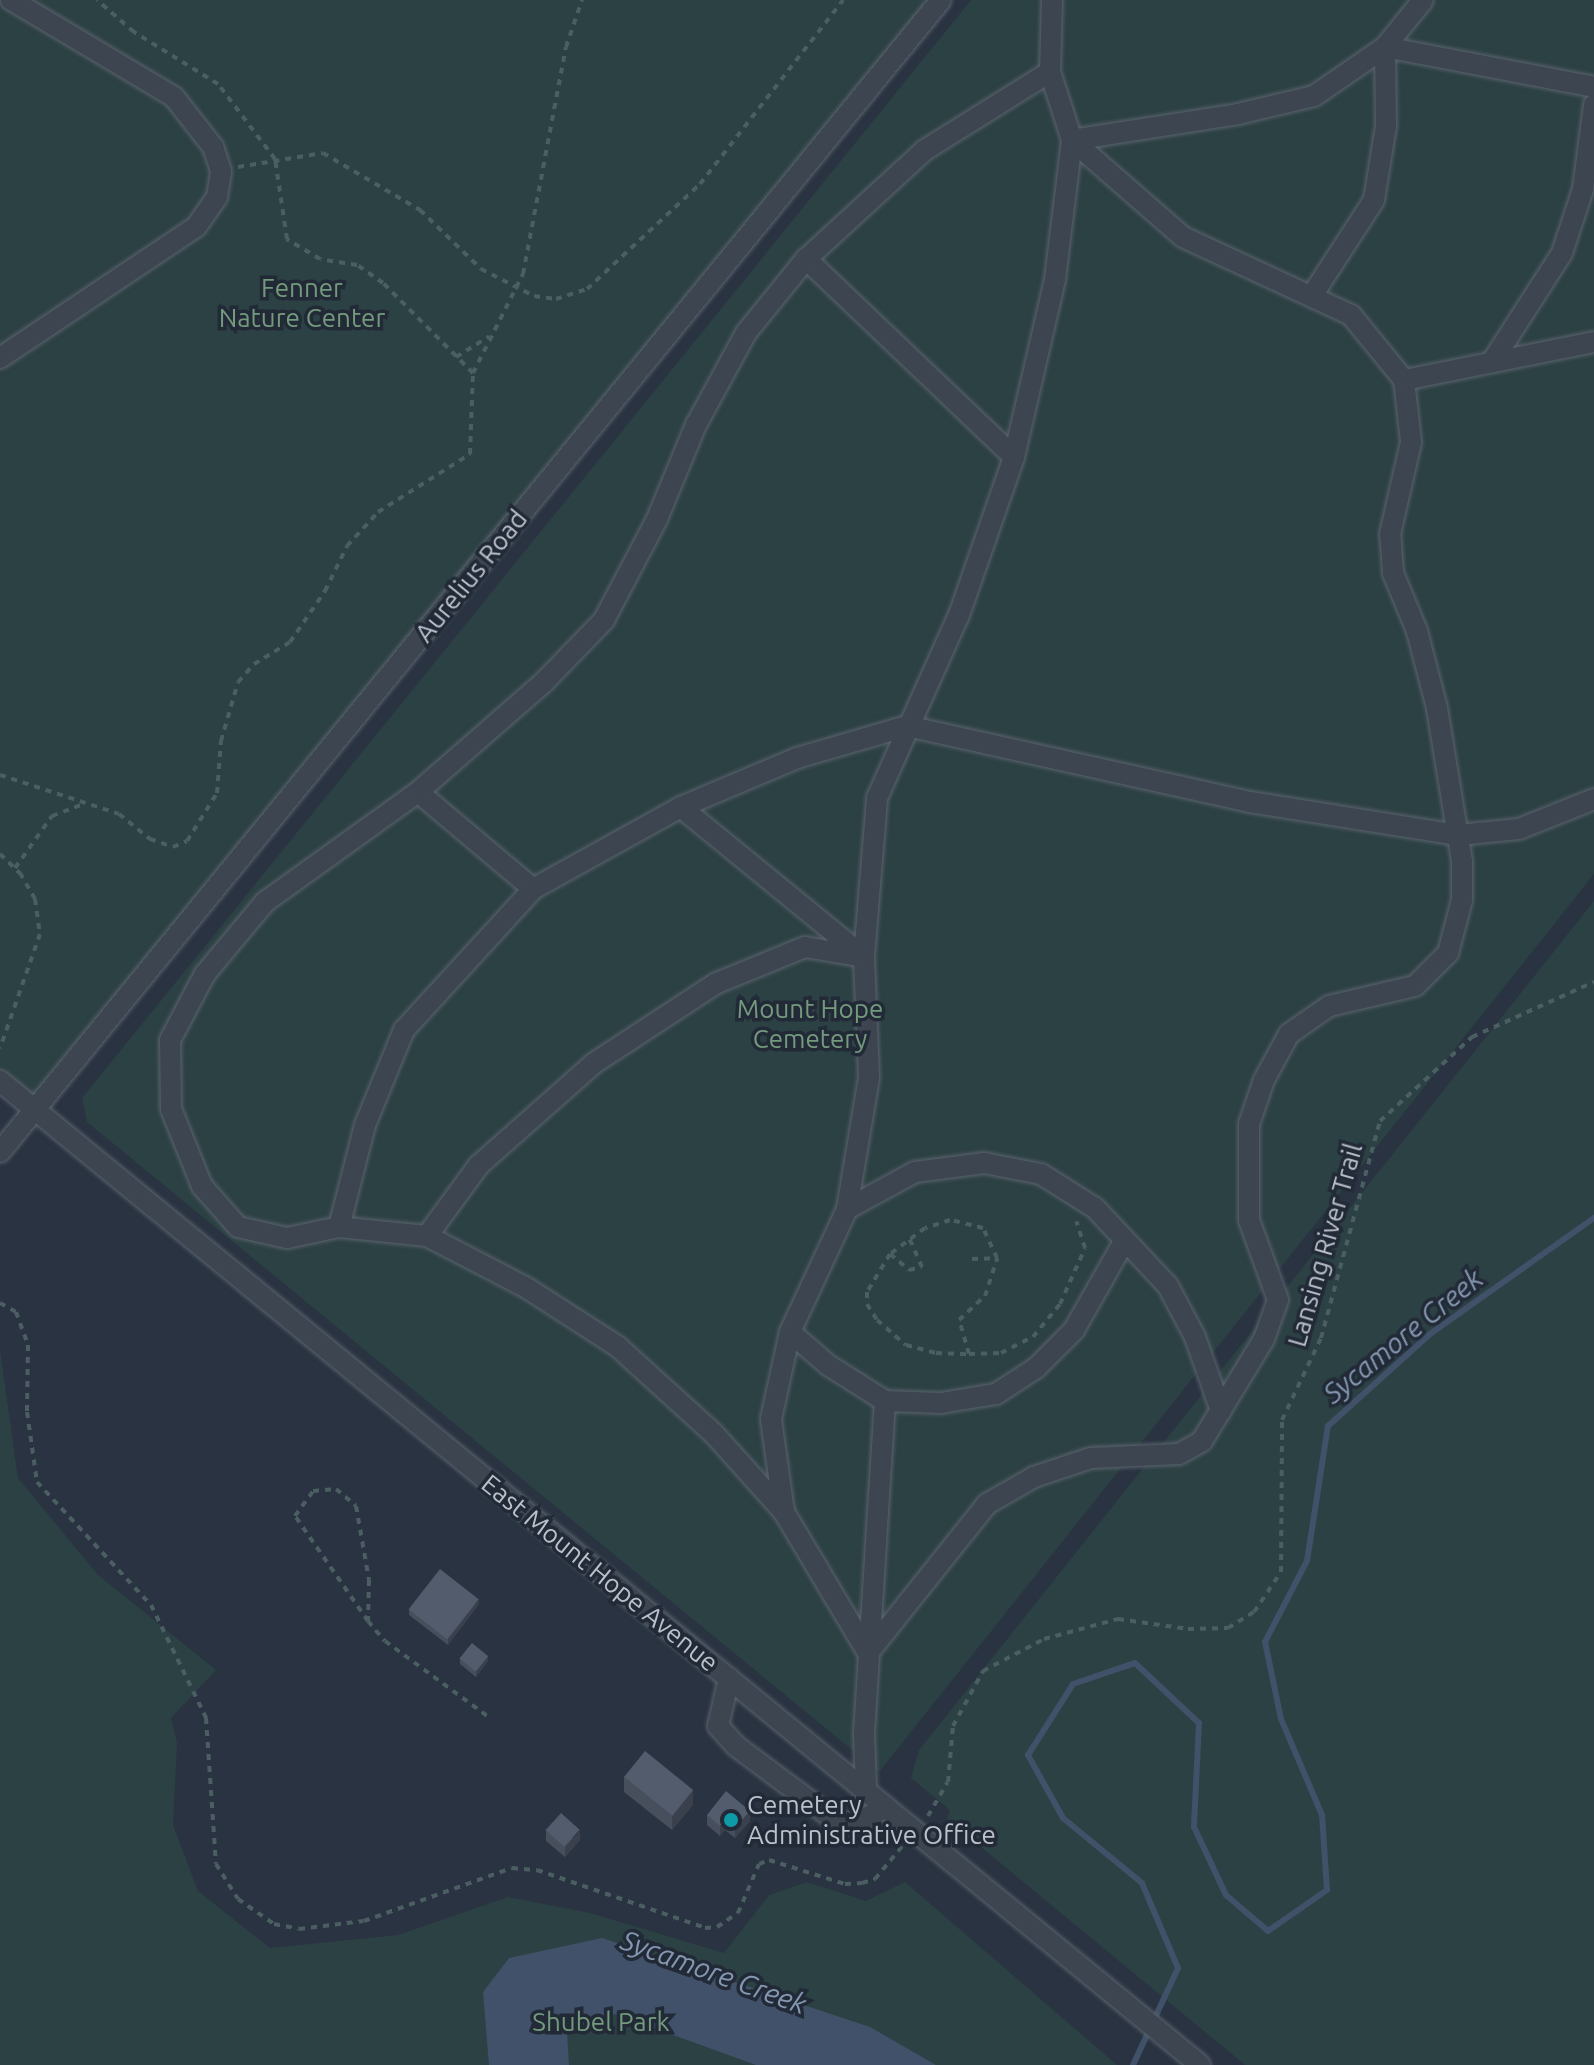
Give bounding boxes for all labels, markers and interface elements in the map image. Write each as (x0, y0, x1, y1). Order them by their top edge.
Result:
park label: Fenner Nature Center (219, 272, 385, 334)
street label: Aurelius Road (408, 504, 534, 648)
park label: Mount Hope Cemetery (737, 993, 883, 1054)
street label: Lansing River Trail (1281, 1140, 1369, 1350)
water label: Sycamore Creek (1317, 1261, 1489, 1411)
street label: East Mount Hope Avenue (475, 1468, 725, 1678)
place label: Cemetery Administrative Office (747, 1789, 996, 1850)
marker: Cemetery Administrative Office (722, 1811, 740, 1829)
water label: Sycamore Creek (616, 1923, 812, 2021)
park label: Shubel Park (532, 2006, 670, 2038)

